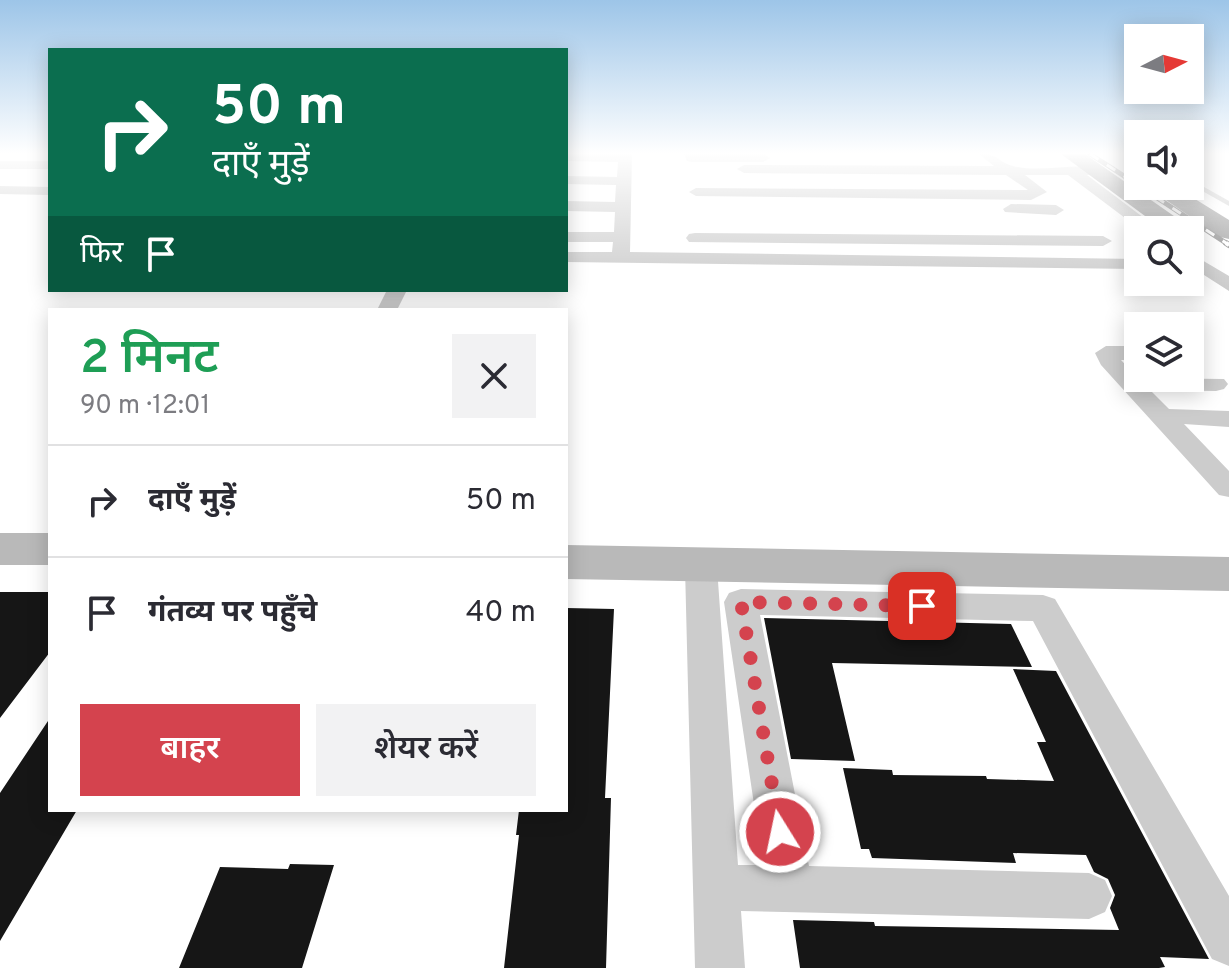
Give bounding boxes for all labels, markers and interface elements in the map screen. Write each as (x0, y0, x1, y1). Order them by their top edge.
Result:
north arrow (1124, 24, 1204, 104)
map controls (1124, 24, 1204, 392)
text: 50 m (212, 74, 346, 144)
icon: right (80, 80, 184, 184)
button: sound (1124, 120, 1204, 200)
text: दाएँ मुड़ें (212, 143, 310, 189)
button: search (1124, 216, 1204, 296)
icon: arrive (139, 232, 183, 276)
text: फिर (80, 236, 123, 273)
button: layers (1124, 312, 1204, 392)
text: 2 मिनट (80, 330, 219, 390)
button: close (452, 334, 536, 418)
text: 90 m · 12:01 (80, 390, 210, 423)
icon: right (80, 479, 124, 523)
text: दाएँ मुड़ें (148, 483, 236, 520)
text: 50 m (466, 483, 536, 520)
pin (888, 572, 956, 640)
icon: arrive (900, 584, 944, 628)
icon: arrive (80, 591, 124, 635)
text: गंतव्य पर पहुँचे (148, 595, 317, 632)
text: 40 m (466, 595, 536, 632)
button: बाहर (80, 704, 300, 796)
button: शेयर करें (316, 704, 536, 796)
position arrow (738, 790, 822, 874)

